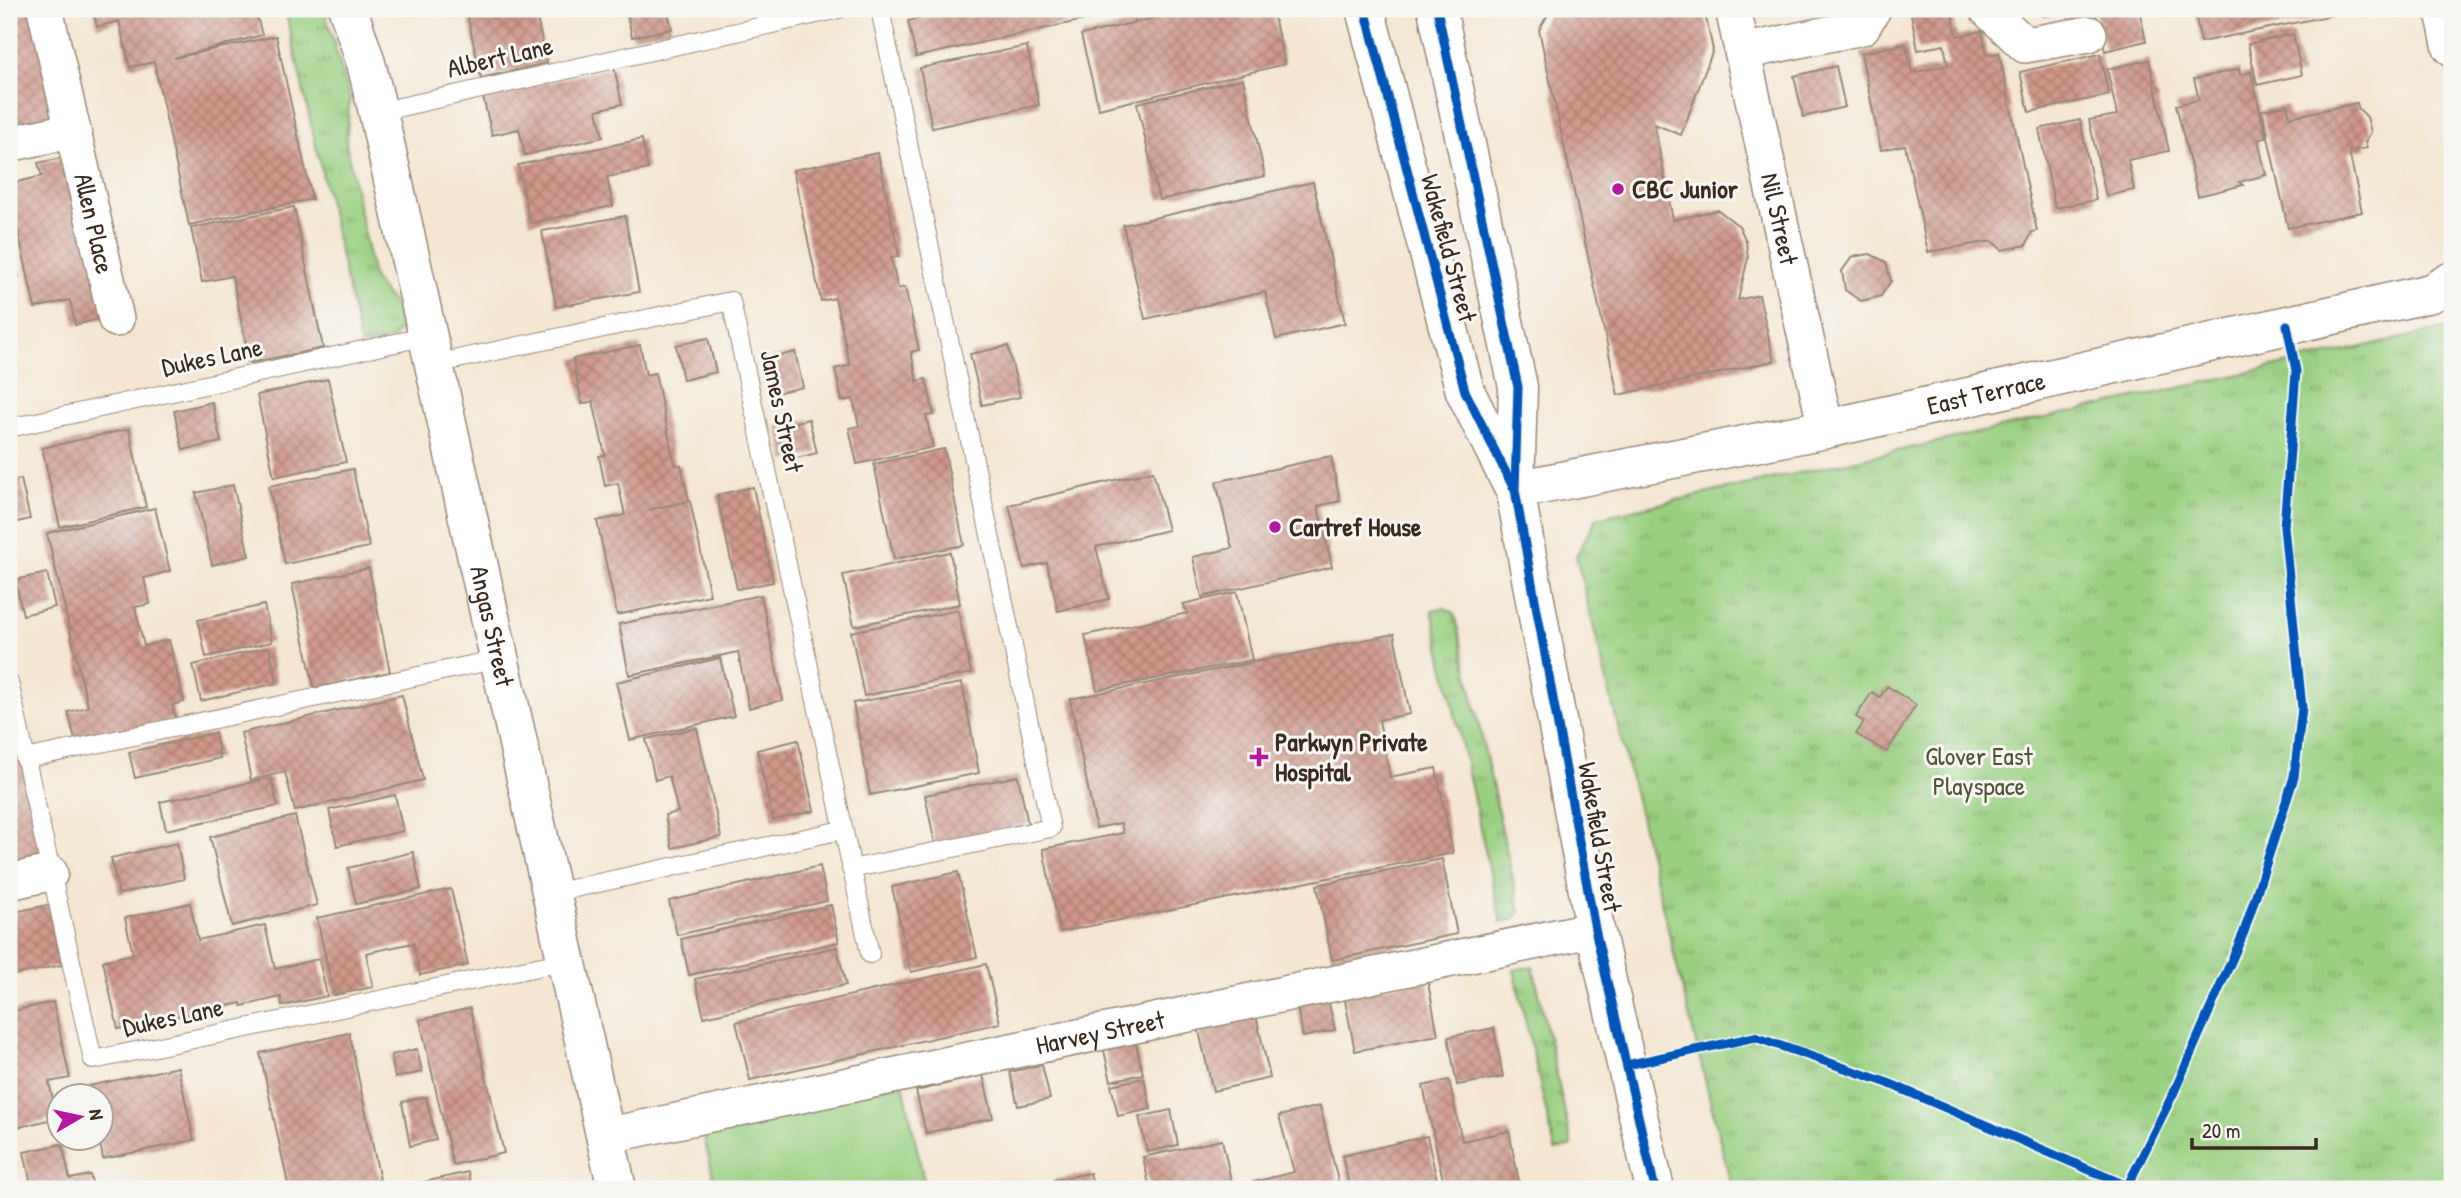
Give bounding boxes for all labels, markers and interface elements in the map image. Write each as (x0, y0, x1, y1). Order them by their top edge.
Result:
street label: Albert Lane (444, 27, 556, 86)
street label: Allen Place (66, 170, 123, 277)
street label: Wakefield Street (1413, 170, 1486, 327)
street label: Nil Street (1753, 170, 1807, 269)
place label: CBC Junior (1632, 171, 1739, 206)
marker: CBC Junior (1610, 181, 1626, 197)
street label: Dukes Lane (158, 329, 265, 384)
street label: James Street (752, 346, 813, 476)
street label: East Terrace (1924, 362, 2048, 423)
place label: Cartref House (1289, 509, 1422, 544)
marker: Cartref House (1267, 519, 1283, 535)
street label: Angas Street (462, 562, 523, 691)
place label: Parkwyn Private Hospital (1275, 724, 1428, 790)
park label: Glover East Playspace (1925, 738, 2034, 803)
marker: Parkwyn Private Hospital (1249, 747, 1269, 767)
street label: Wakefield Street (1570, 759, 1631, 916)
street label: Dukes Lane (119, 989, 226, 1044)
street label: Harvey Street (1033, 1001, 1169, 1062)
north arrow (46, 1082, 116, 1152)
text: N (83, 1107, 110, 1121)
scale bar (2192, 1107, 2316, 1151)
text: 20 m (2202, 1116, 2240, 1145)

